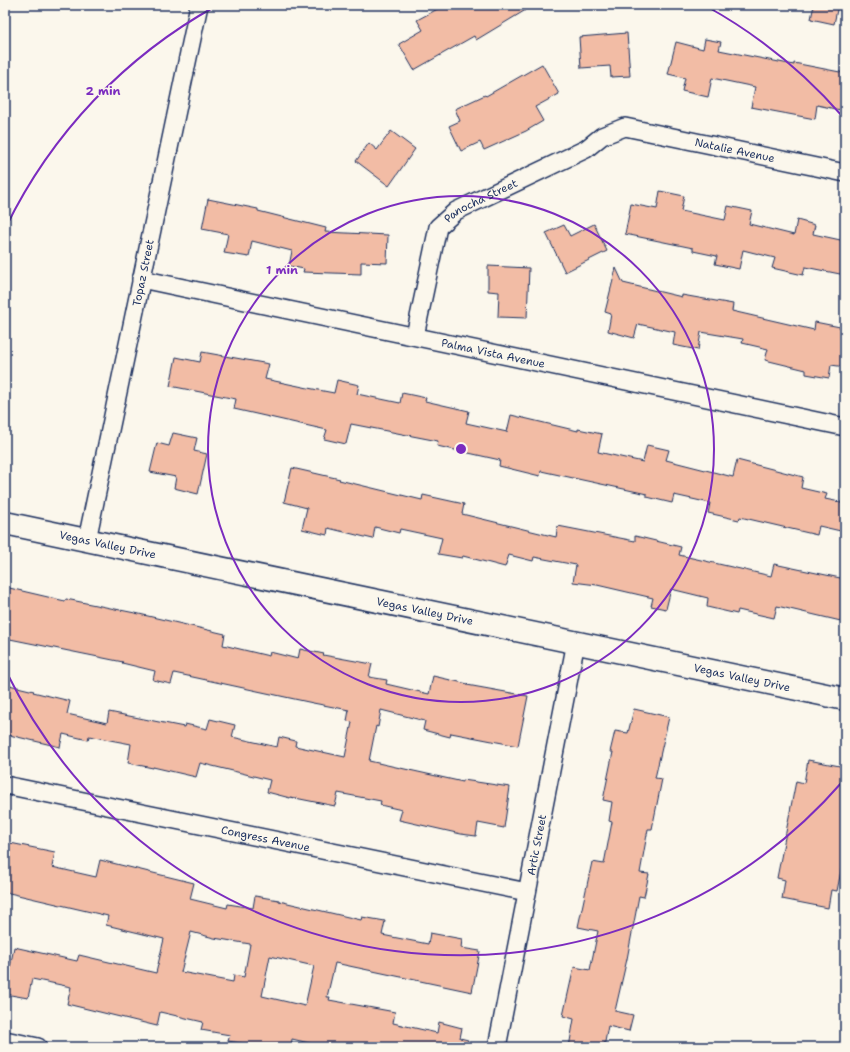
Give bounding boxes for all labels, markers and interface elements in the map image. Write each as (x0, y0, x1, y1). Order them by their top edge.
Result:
text: 2 min (86, 83, 121, 99)
street label: Natalie Avenue (693, 134, 776, 166)
street label: Panocha Street (441, 175, 520, 226)
street label: Topaz Street (129, 238, 157, 308)
text: 1 min (266, 262, 298, 278)
street label: Palma Vista Avenue (440, 335, 547, 371)
centre of rings (454, 442, 468, 456)
street label: Vegas Valley Drive (58, 527, 158, 562)
street label: Vegas Valley Drive (375, 594, 475, 628)
street label: Vegas Valley Drive (692, 660, 792, 695)
street label: Artic Street (523, 813, 550, 877)
street label: Congress Avenue (220, 822, 311, 855)

